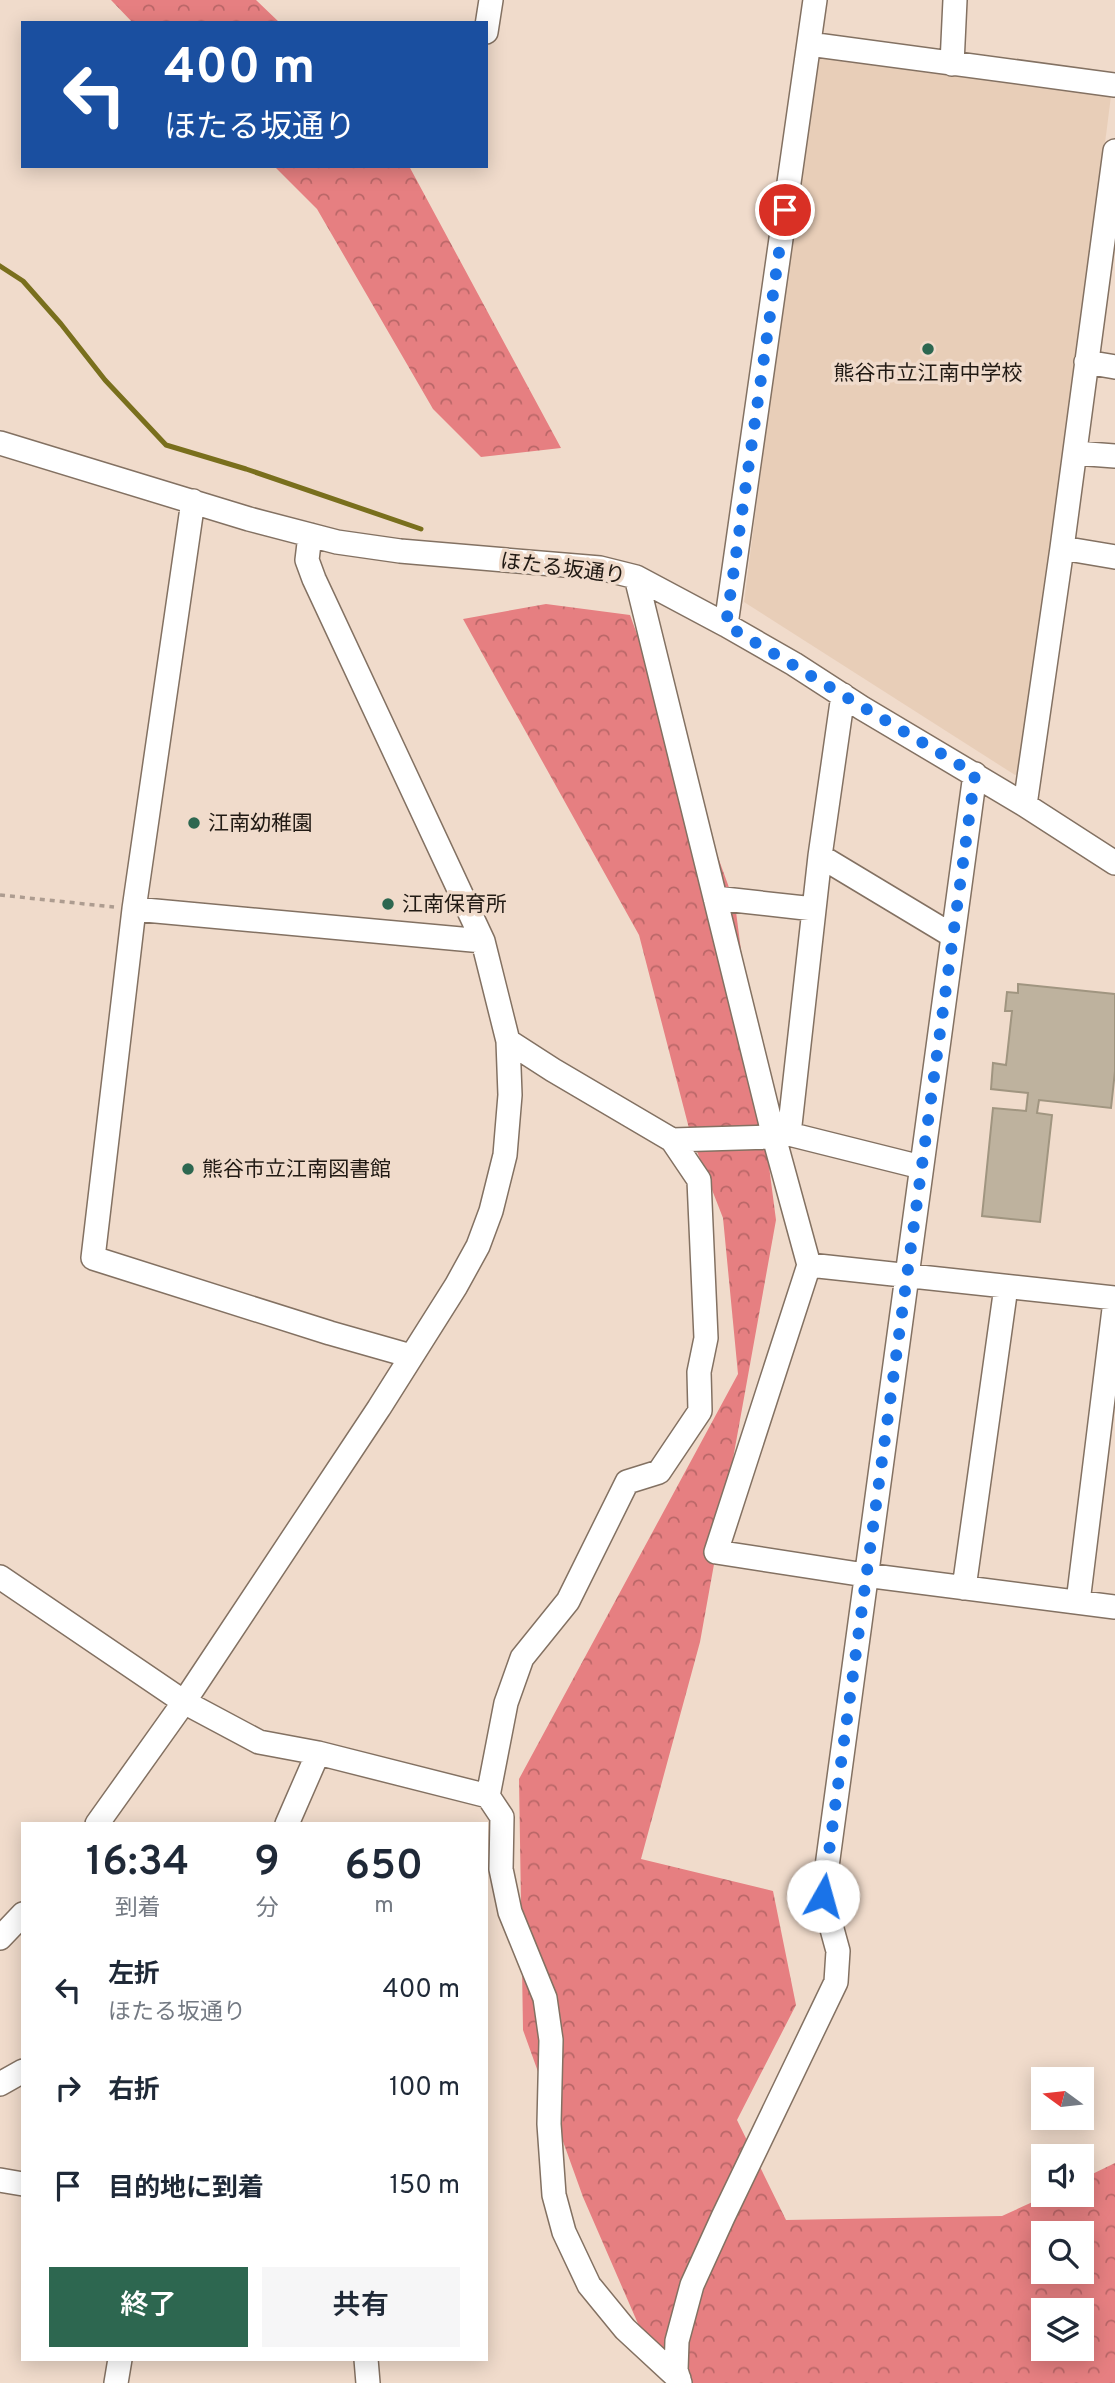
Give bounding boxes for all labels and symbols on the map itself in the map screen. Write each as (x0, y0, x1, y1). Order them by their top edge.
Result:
pin (755, 180, 815, 240)
marker: 熊谷市立江南中学校 (920, 341, 936, 357)
place label: 熊谷市立江南中学校 (834, 361, 1023, 388)
street label: ほたる坂通り (499, 548, 627, 591)
place label: 江南幼稚園 (208, 811, 313, 838)
marker: 江南幼稚園 (186, 815, 202, 831)
place label: 江南保育所 (402, 892, 507, 919)
marker: 江南保育所 (380, 896, 396, 912)
place label: 熊谷市立江南図書館 (202, 1157, 391, 1184)
marker: 熊谷市立江南図書館 (180, 1161, 196, 1177)
position arrow (786, 1859, 860, 1933)
north arrow (1031, 2067, 1094, 2130)

